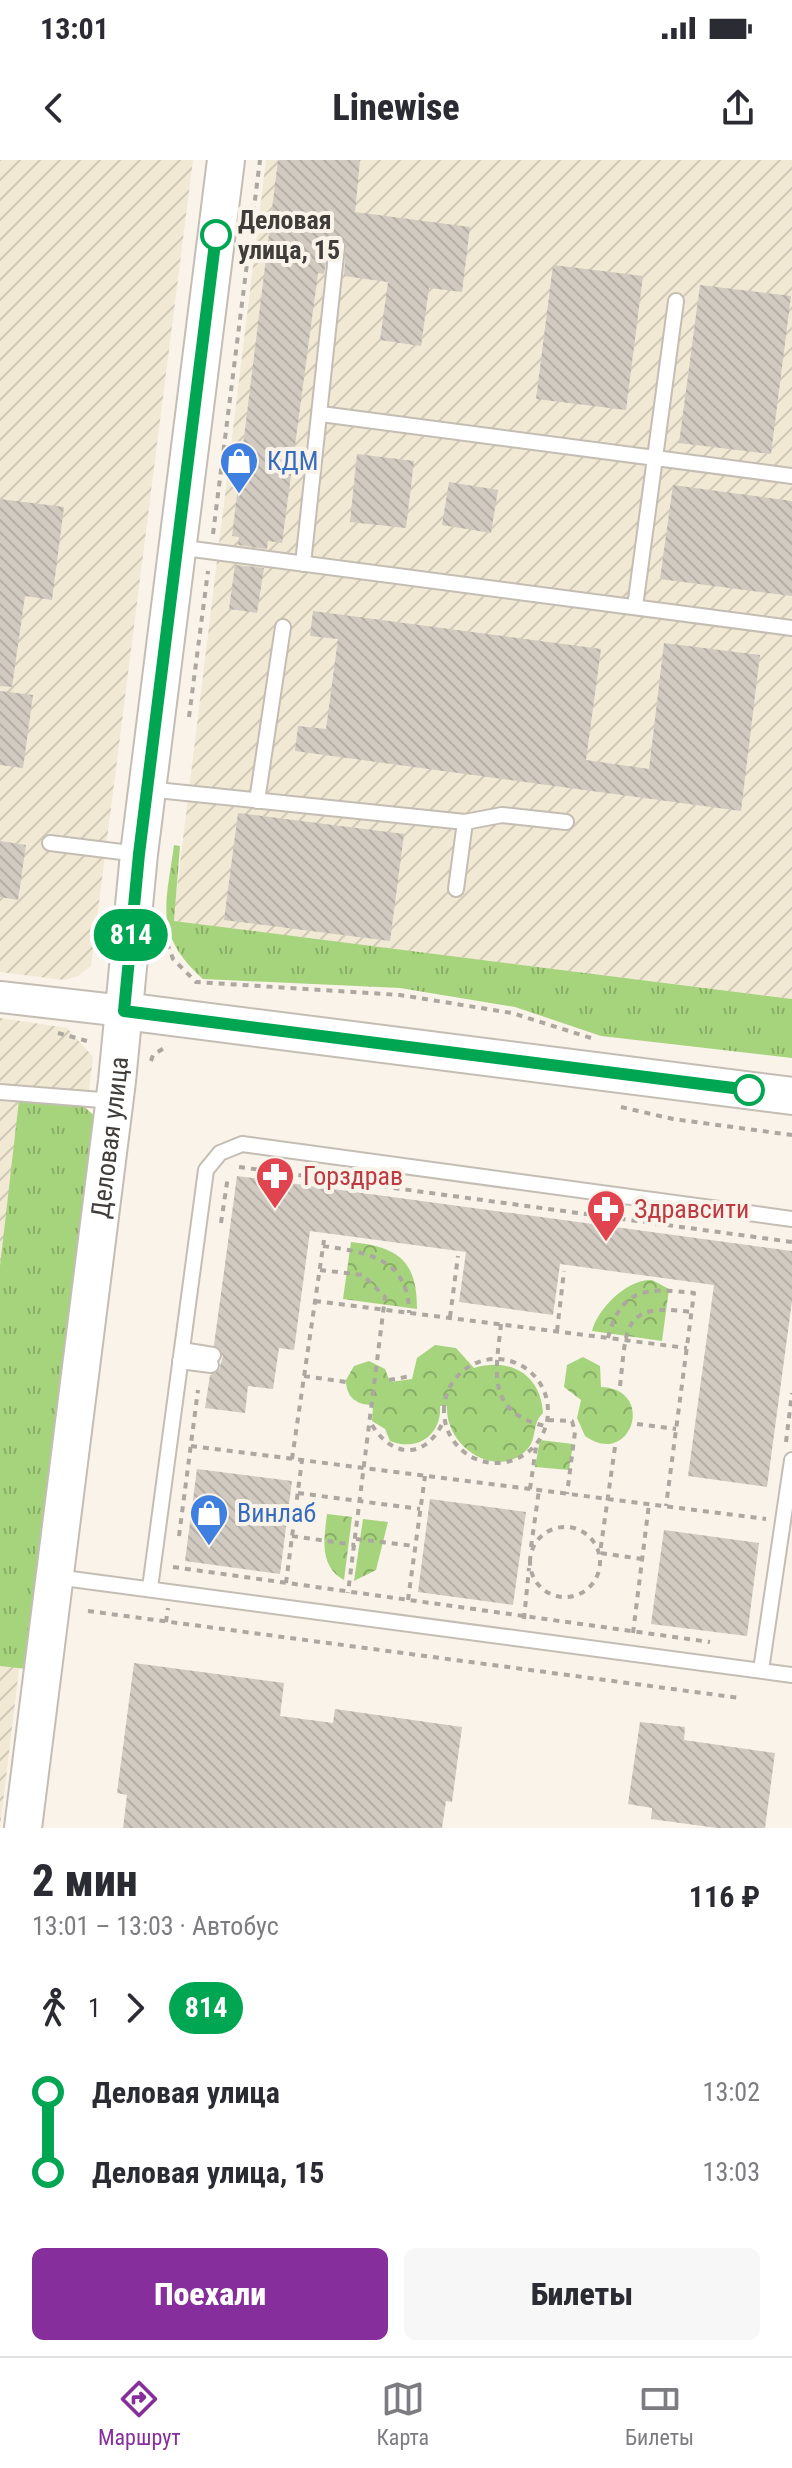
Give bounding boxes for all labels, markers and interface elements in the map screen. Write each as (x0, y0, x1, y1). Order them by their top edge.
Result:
text: 13:01 (40, 11, 109, 46)
icon: back (32, 86, 76, 130)
icon: share (716, 86, 760, 130)
text: Linewise (332, 87, 460, 129)
place label: Деловая улица, 15 (238, 205, 340, 265)
marker: Деловая улица, 15 (201, 220, 231, 250)
shop icon: КДМ (218, 440, 260, 495)
place label: КДМ (267, 446, 318, 476)
line badge: 814 (85, 909, 177, 961)
text: 814 (110, 918, 152, 951)
street label: Деловая улица (85, 1055, 134, 1220)
unlabelled marker (734, 1075, 764, 1105)
pharmacy icon: Горздрав (254, 1155, 296, 1210)
place label: Горздрав (303, 1161, 403, 1191)
pharmacy icon: Здравсити (585, 1188, 627, 1243)
place label: Здравсити (634, 1194, 749, 1224)
shop icon: Винлаб (188, 1492, 230, 1547)
place label: Винлаб (237, 1498, 316, 1528)
text: 2 мин (32, 1855, 138, 1907)
text: 116 ₽ (689, 1879, 760, 1914)
text: 13:01 – 13:03 · Автобус (32, 1911, 279, 1941)
icon: walk (32, 1986, 76, 2030)
icon: forward (113, 1986, 157, 2030)
text: 814 (185, 1991, 227, 2024)
text: 1 (88, 1993, 101, 2023)
text: Деловая улица (92, 2075, 280, 2110)
text: 13:02 (703, 2077, 760, 2107)
text: Деловая улица, 15 (92, 2155, 325, 2190)
text: 13:03 (703, 2157, 760, 2187)
button: Поехали (32, 2248, 388, 2340)
button: Билеты (404, 2248, 760, 2340)
tab: Маршрут (98, 2377, 181, 2450)
tab: Карта (377, 2377, 429, 2450)
tab: Билеты (625, 2377, 694, 2450)

